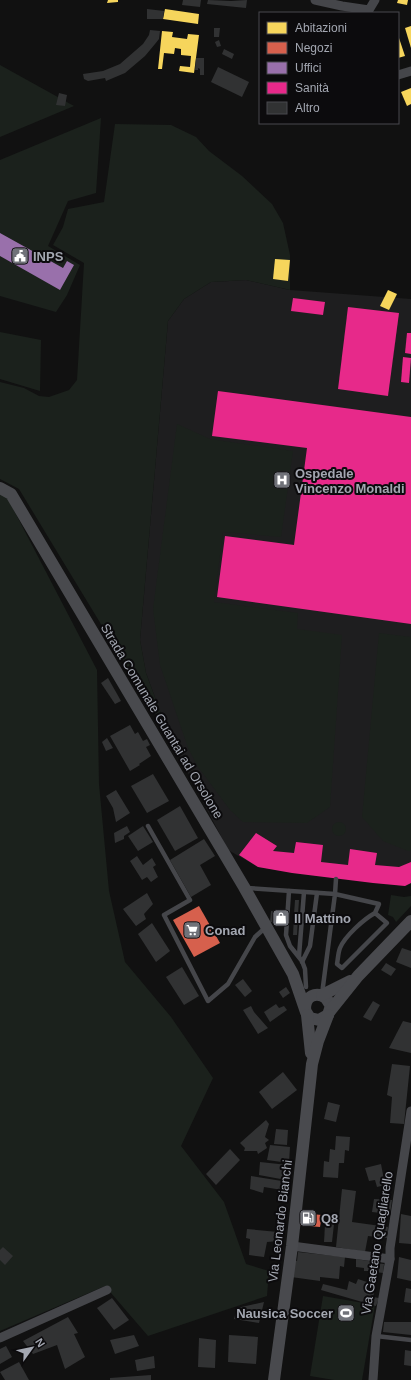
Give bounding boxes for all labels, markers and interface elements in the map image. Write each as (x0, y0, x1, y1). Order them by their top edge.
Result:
legend (259, 12, 399, 124)
text: Abitazioni (295, 21, 347, 35)
text: Negozi (295, 41, 332, 55)
text: Uffici (295, 61, 321, 75)
text: Sanità (295, 81, 329, 95)
text: Altro (295, 101, 320, 115)
public building icon: INPS (10, 246, 30, 266)
place label: INPS (33, 249, 64, 264)
place label: Ospedale Vincenzo Monaldi (295, 466, 405, 496)
hospital icon: Ospedale Vincenzo Monaldi (272, 470, 292, 490)
street label: Strada Comunale Guantai ad Orsolone (98, 621, 226, 821)
shop icon: Il Mattino (271, 908, 291, 928)
place label: Il Mattino (294, 911, 351, 926)
supermarket icon: Conad (182, 920, 202, 940)
place label: Conad (205, 923, 246, 938)
street label: Via Leonardo Bianchi (265, 1159, 295, 1283)
street label: Via Gaetano Quagliarello (358, 1170, 396, 1316)
fuel station icon: Q8 (298, 1208, 318, 1228)
place label: Q8 (321, 1211, 338, 1226)
sports icon: Nausica Soccer (336, 1303, 356, 1323)
place label: Nausica Soccer (236, 1306, 333, 1321)
north arrow (12, 1328, 52, 1368)
text: N (33, 1336, 48, 1349)

